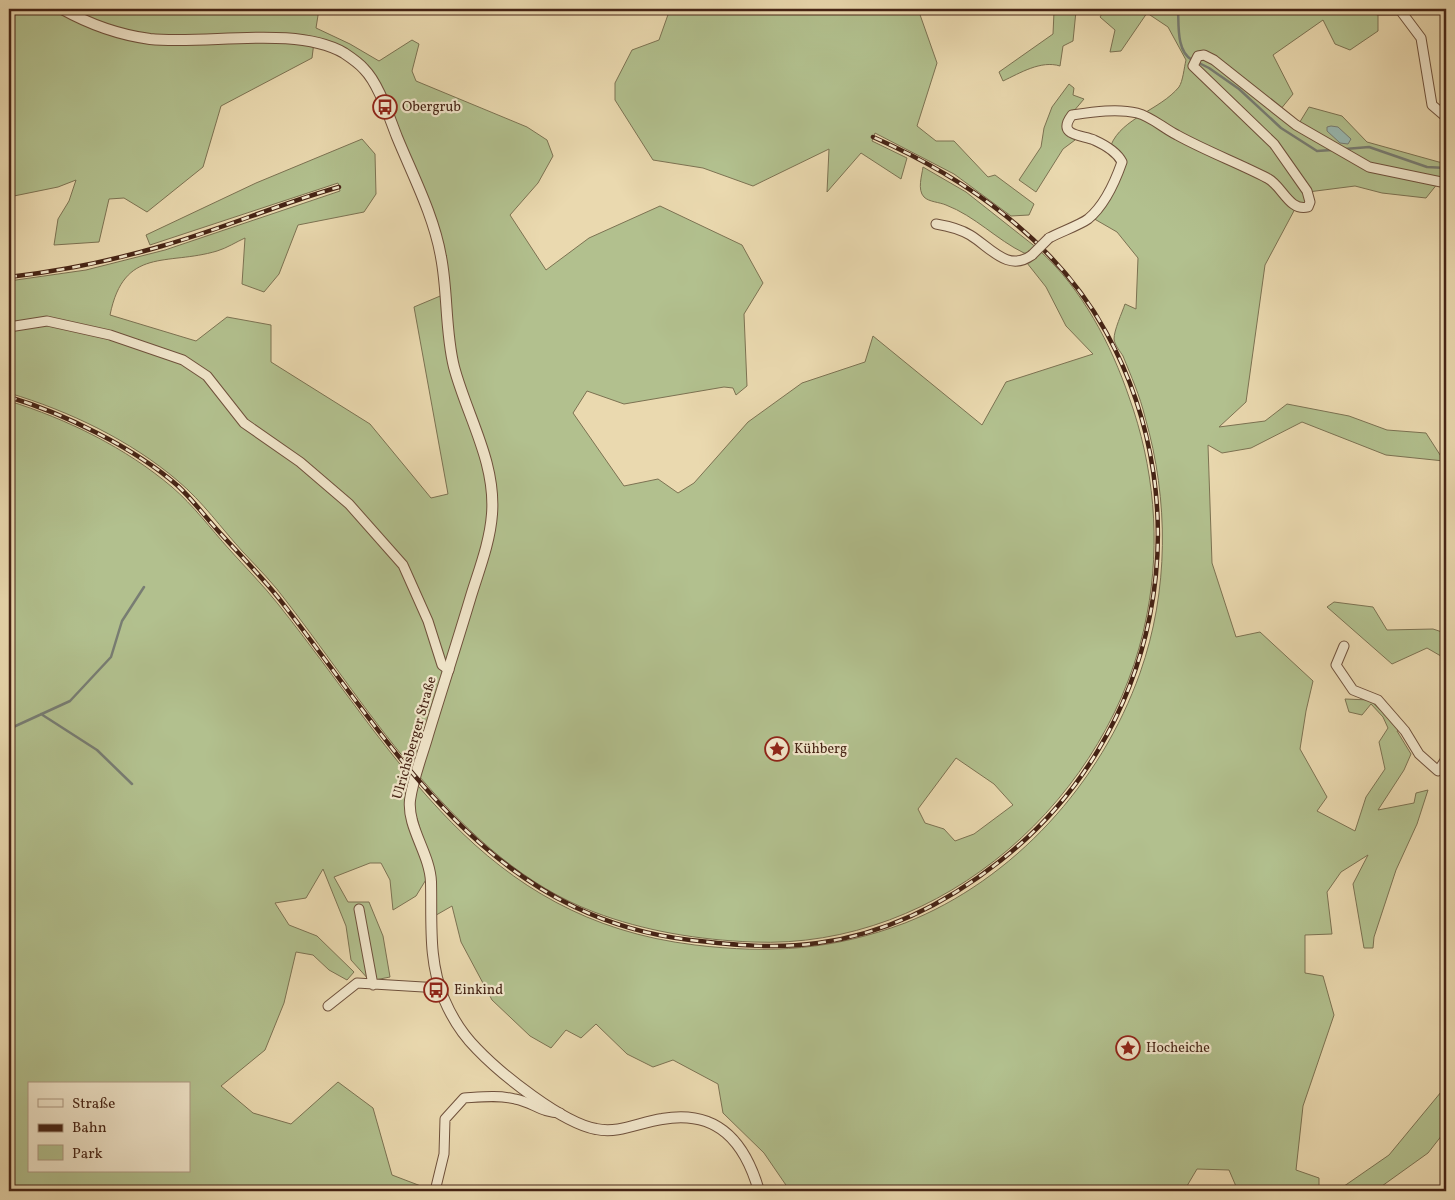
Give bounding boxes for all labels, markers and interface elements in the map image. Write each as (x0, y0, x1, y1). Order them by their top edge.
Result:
bus stop icon: Obergrub (372, 94, 398, 120)
place label: Obergrub (402, 98, 461, 117)
street label: Ulrichsberger Straße (388, 674, 442, 802)
place icon: Kühberg (764, 736, 790, 762)
place label: Kühberg (794, 740, 847, 759)
bus stop icon: Einkind (423, 977, 449, 1003)
place label: Einkind (454, 981, 503, 1000)
place icon: Hocheiche (1115, 1035, 1141, 1061)
place label: Hocheiche (1146, 1039, 1210, 1058)
legend (28, 1082, 190, 1172)
text: Straße (72, 1094, 115, 1115)
text: Bahn (72, 1118, 107, 1139)
text: Park (72, 1144, 103, 1165)

